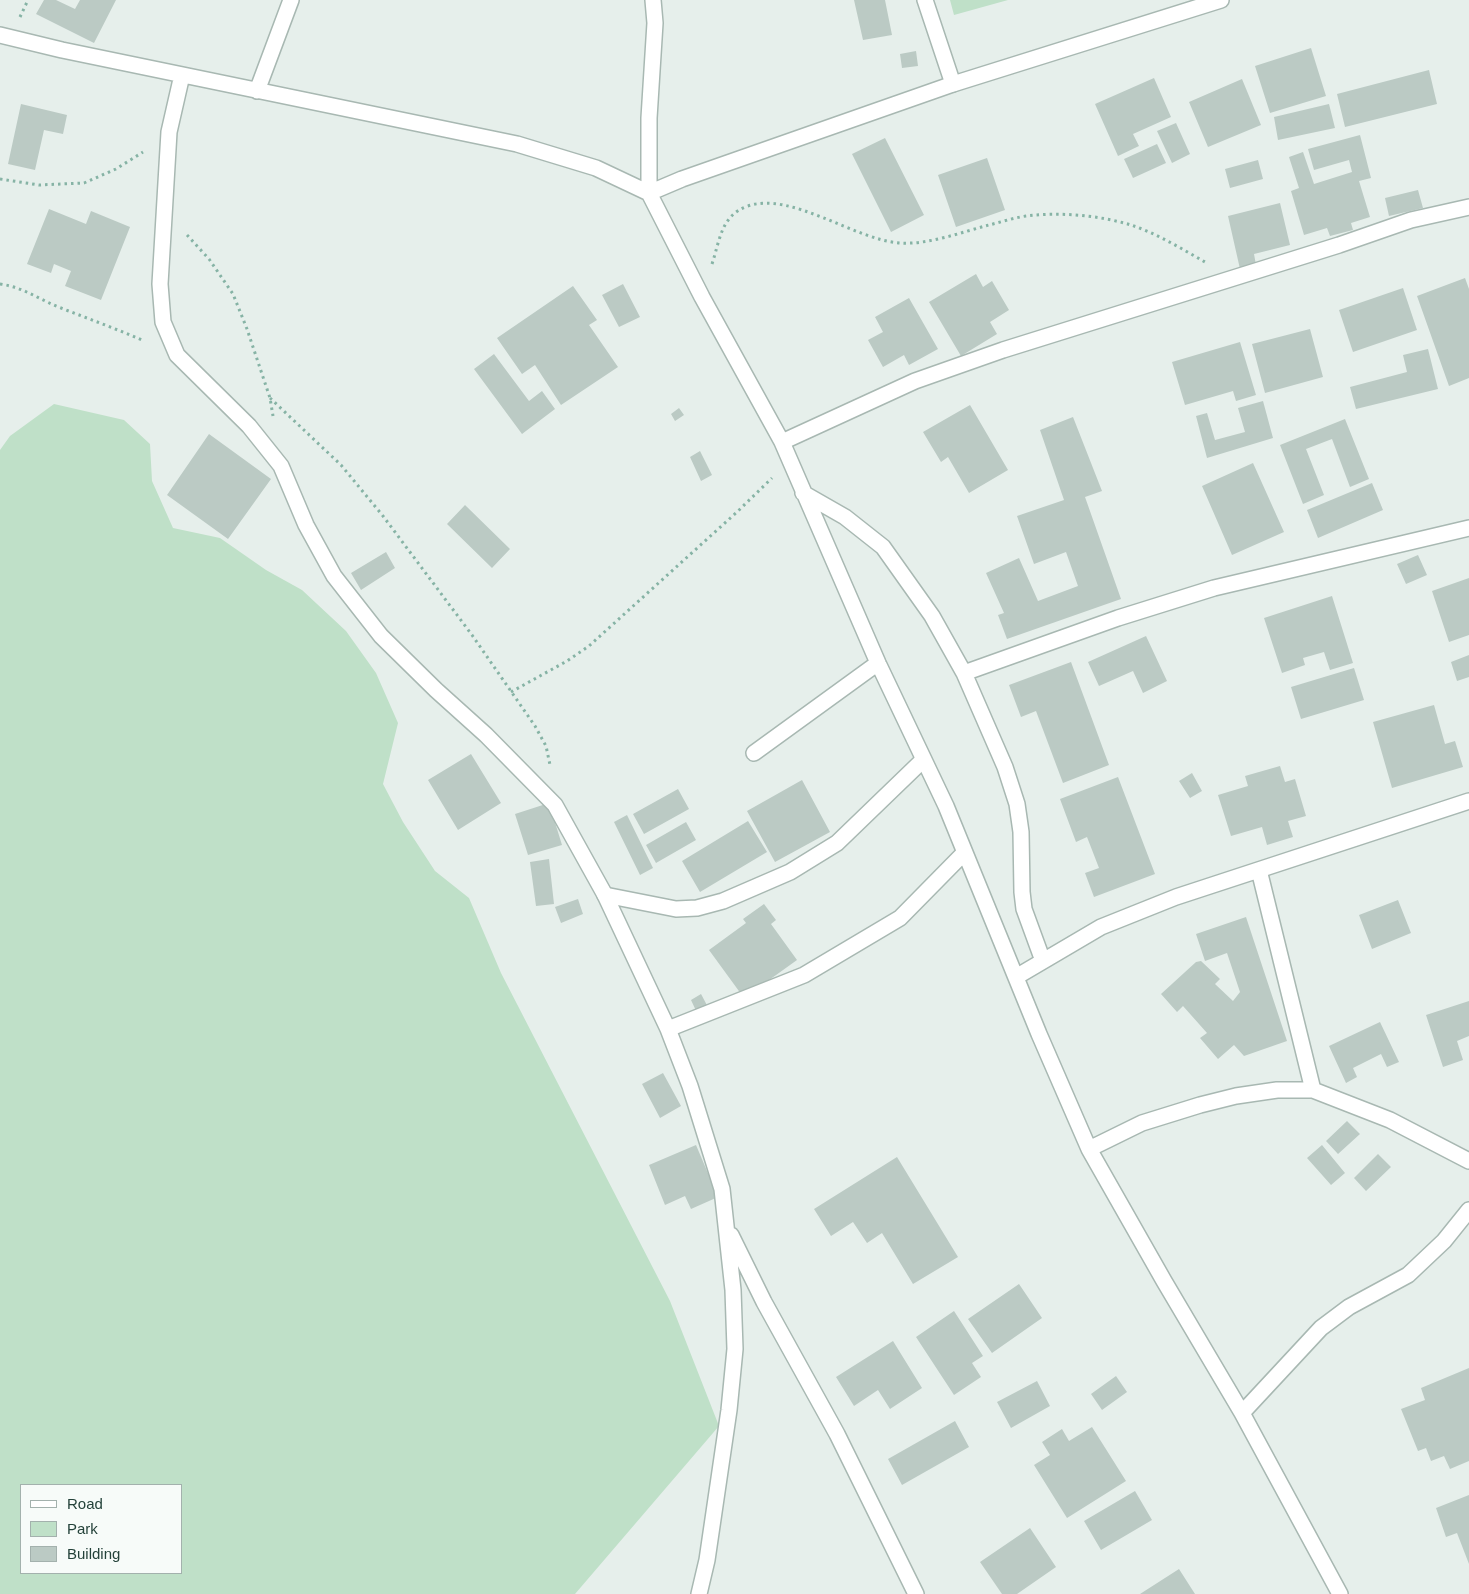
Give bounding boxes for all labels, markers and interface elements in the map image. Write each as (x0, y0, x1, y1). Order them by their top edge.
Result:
legend (20, 1484, 182, 1574)
text: Road (67, 1495, 103, 1512)
text: Park (67, 1520, 98, 1537)
text: Building (67, 1545, 120, 1562)

